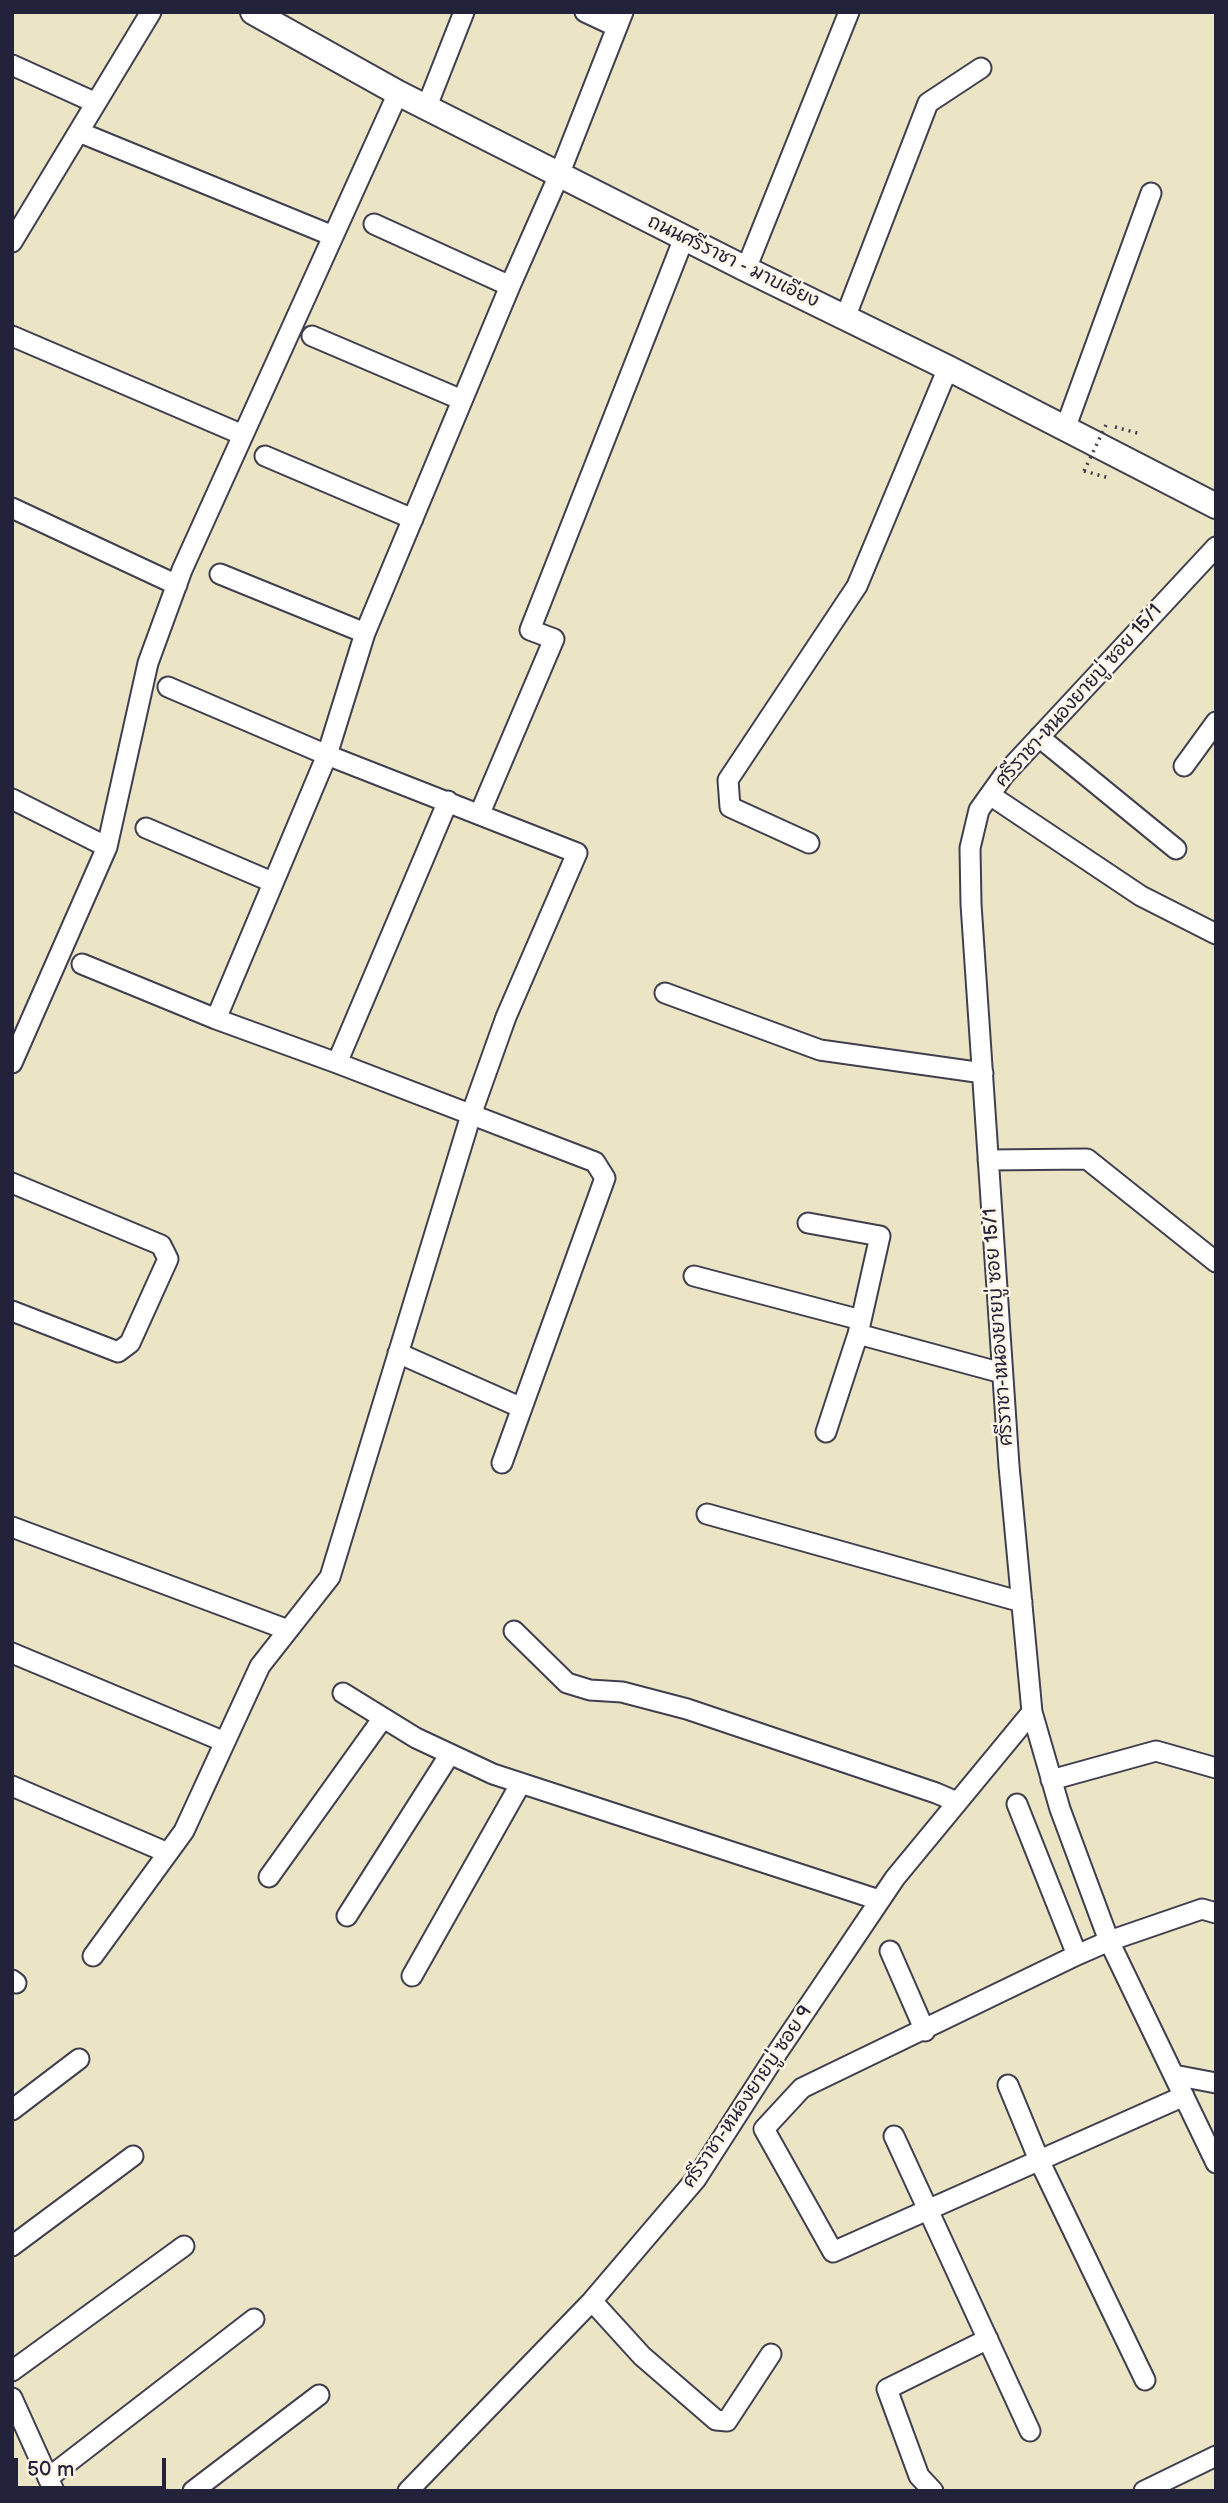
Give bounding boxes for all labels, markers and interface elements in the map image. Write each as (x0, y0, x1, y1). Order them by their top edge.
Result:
street label: ถนนศรีราชา - มาบเอียง (644, 211, 822, 313)
street label: ศรีราชา-หนองยายบู่ ซอย 15/1 (991, 600, 1167, 792)
street label: ศรีราชา-หนองยายบู่ ซอย 15/1 (979, 1207, 1019, 1447)
street label: ศรีราชา-หนองยายบู่ ซอย 9 (678, 2002, 818, 2192)
scale bar (18, 2444, 170, 2488)
text: 50 m (27, 2457, 74, 2482)

